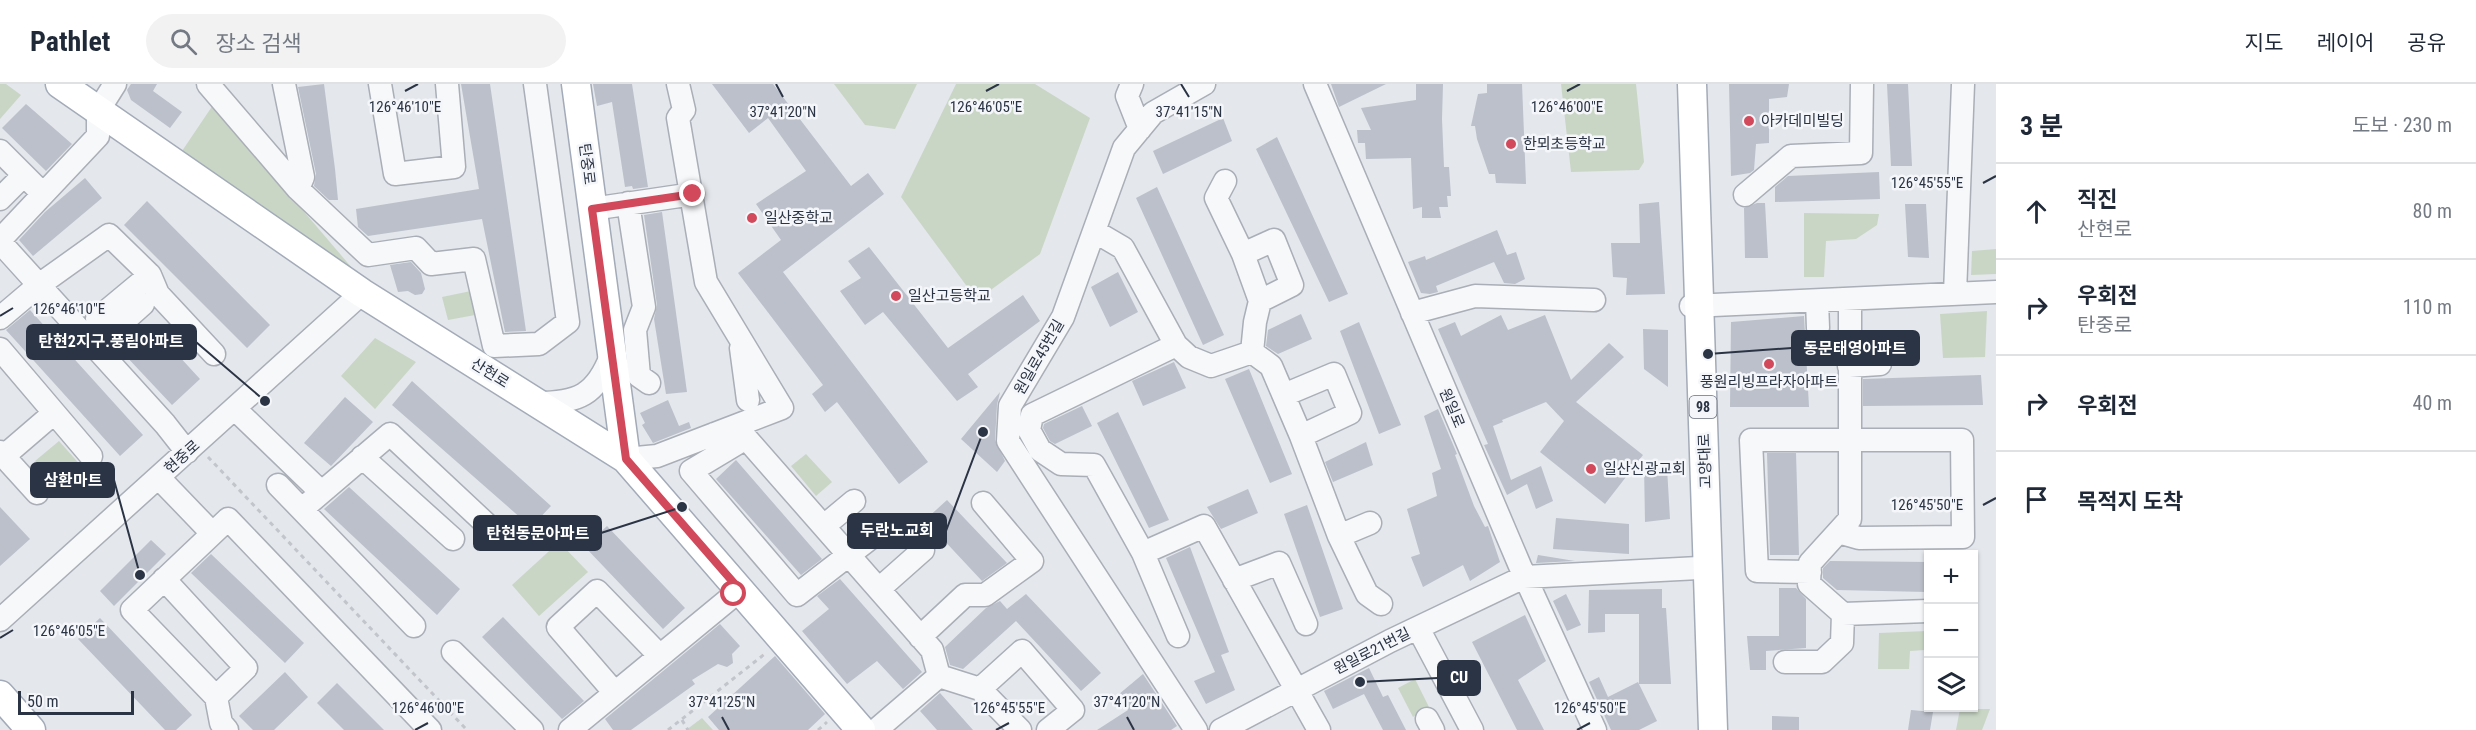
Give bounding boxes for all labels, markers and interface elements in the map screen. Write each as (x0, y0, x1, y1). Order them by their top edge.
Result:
search box (146, 14, 566, 68)
text: Pathlet (30, 25, 110, 58)
icon: search (167, 25, 200, 58)
text: 장소 검색 (215, 31, 301, 56)
text: 지도 (2245, 31, 2283, 55)
text: 레이어 (2316, 31, 2374, 55)
text: 공유 (2407, 31, 2446, 55)
text: 126°46'10"E (369, 98, 441, 116)
text: 126°46'05"E (950, 98, 1022, 116)
text: 126°46'00"E (1531, 98, 1603, 116)
text: 37°41'20"N (750, 103, 816, 121)
text: 37°41'15"N (1156, 103, 1222, 121)
text: 3 분 (2020, 111, 2063, 141)
place label: 아카데미빌딩 (1761, 112, 1844, 130)
text: 도보 · 230 m (2352, 113, 2452, 137)
marker: 아카데미빌딩 (1742, 114, 1756, 128)
place label: 한뫼초등학교 (1523, 135, 1606, 153)
marker: 한뫼초등학교 (1504, 137, 1518, 151)
street label: 탄중로 (576, 142, 598, 186)
text: 126°45'55"E (1891, 174, 1963, 192)
route end (679, 180, 705, 206)
text: 직진 (2077, 187, 2117, 212)
icon: ahead (2020, 195, 2053, 228)
text: 80 m (2413, 199, 2452, 223)
place label: 일산중학교 (764, 209, 833, 227)
marker: 일산중학교 (745, 211, 759, 225)
text: 산현로 (2077, 217, 2132, 241)
text: 우회전 (2077, 283, 2138, 308)
place label: 일산고등학교 (908, 287, 991, 305)
marker: 일산고등학교 (889, 289, 903, 303)
icon: right (2020, 291, 2053, 324)
text: 110 m (2403, 295, 2452, 319)
text: 126°46'10"E (33, 300, 105, 318)
text: 탄중로 (2077, 313, 2132, 337)
street label: 원일로45번길 (1010, 316, 1068, 398)
callout: 탄현2지구.풍림아파트 (27, 325, 196, 359)
callout: 동문태영아파트 (1792, 331, 1919, 365)
text: 탄현2지구.풍림아파트 (38, 332, 184, 351)
text: 동문태영아파트 (1803, 339, 1907, 358)
street label: 산현로 (468, 354, 512, 392)
marker: 풍원리빙프라자아파트 (1762, 357, 1776, 371)
place label: 풍원리빙프라자아파트 (1700, 373, 1838, 391)
street label: 원일로 (1436, 385, 1468, 431)
icon: right (2020, 387, 2053, 420)
text: 40 m (2413, 391, 2452, 415)
text: 우회전 (2077, 393, 2138, 418)
road number: 98 (1690, 396, 1716, 418)
street label: 고양대로 (1695, 433, 1715, 489)
street label: 현중로 (161, 436, 203, 478)
place label: 일산신광교회 (1603, 460, 1686, 478)
marker: 일산신광교회 (1584, 462, 1598, 476)
callout: 삼환마트 (31, 463, 114, 497)
text: 삼환마트 (44, 471, 103, 490)
icon: arrive (2020, 483, 2053, 516)
text: 목적지 도착 (2077, 489, 2183, 514)
text: 126°45'50"E (1891, 496, 1963, 514)
callout: 두란노교회 (848, 514, 946, 548)
callout: 탄현동문아파트 (474, 516, 601, 550)
text: 두란노교회 (860, 521, 934, 540)
text: 탄현동문아파트 (486, 524, 590, 543)
map controls (1924, 550, 1978, 712)
button: + (1924, 550, 1978, 604)
route start (720, 580, 746, 606)
button: − (1924, 604, 1978, 658)
text: 126°46'05"E (33, 622, 105, 640)
street label: 원일로21번길 (1331, 624, 1413, 678)
button: layers (1924, 658, 1978, 712)
callout: CU (1438, 661, 1480, 695)
text: CU (1450, 668, 1468, 687)
scale bar (18, 688, 134, 716)
text: 50 m (27, 692, 59, 711)
text: 37°41'25"N (689, 693, 755, 711)
text: 37°41'20"N (1094, 693, 1160, 711)
text: 126°46'00"E (392, 699, 464, 717)
text: 126°45'55"E (973, 699, 1045, 717)
text: 126°45'50"E (1554, 699, 1626, 717)

